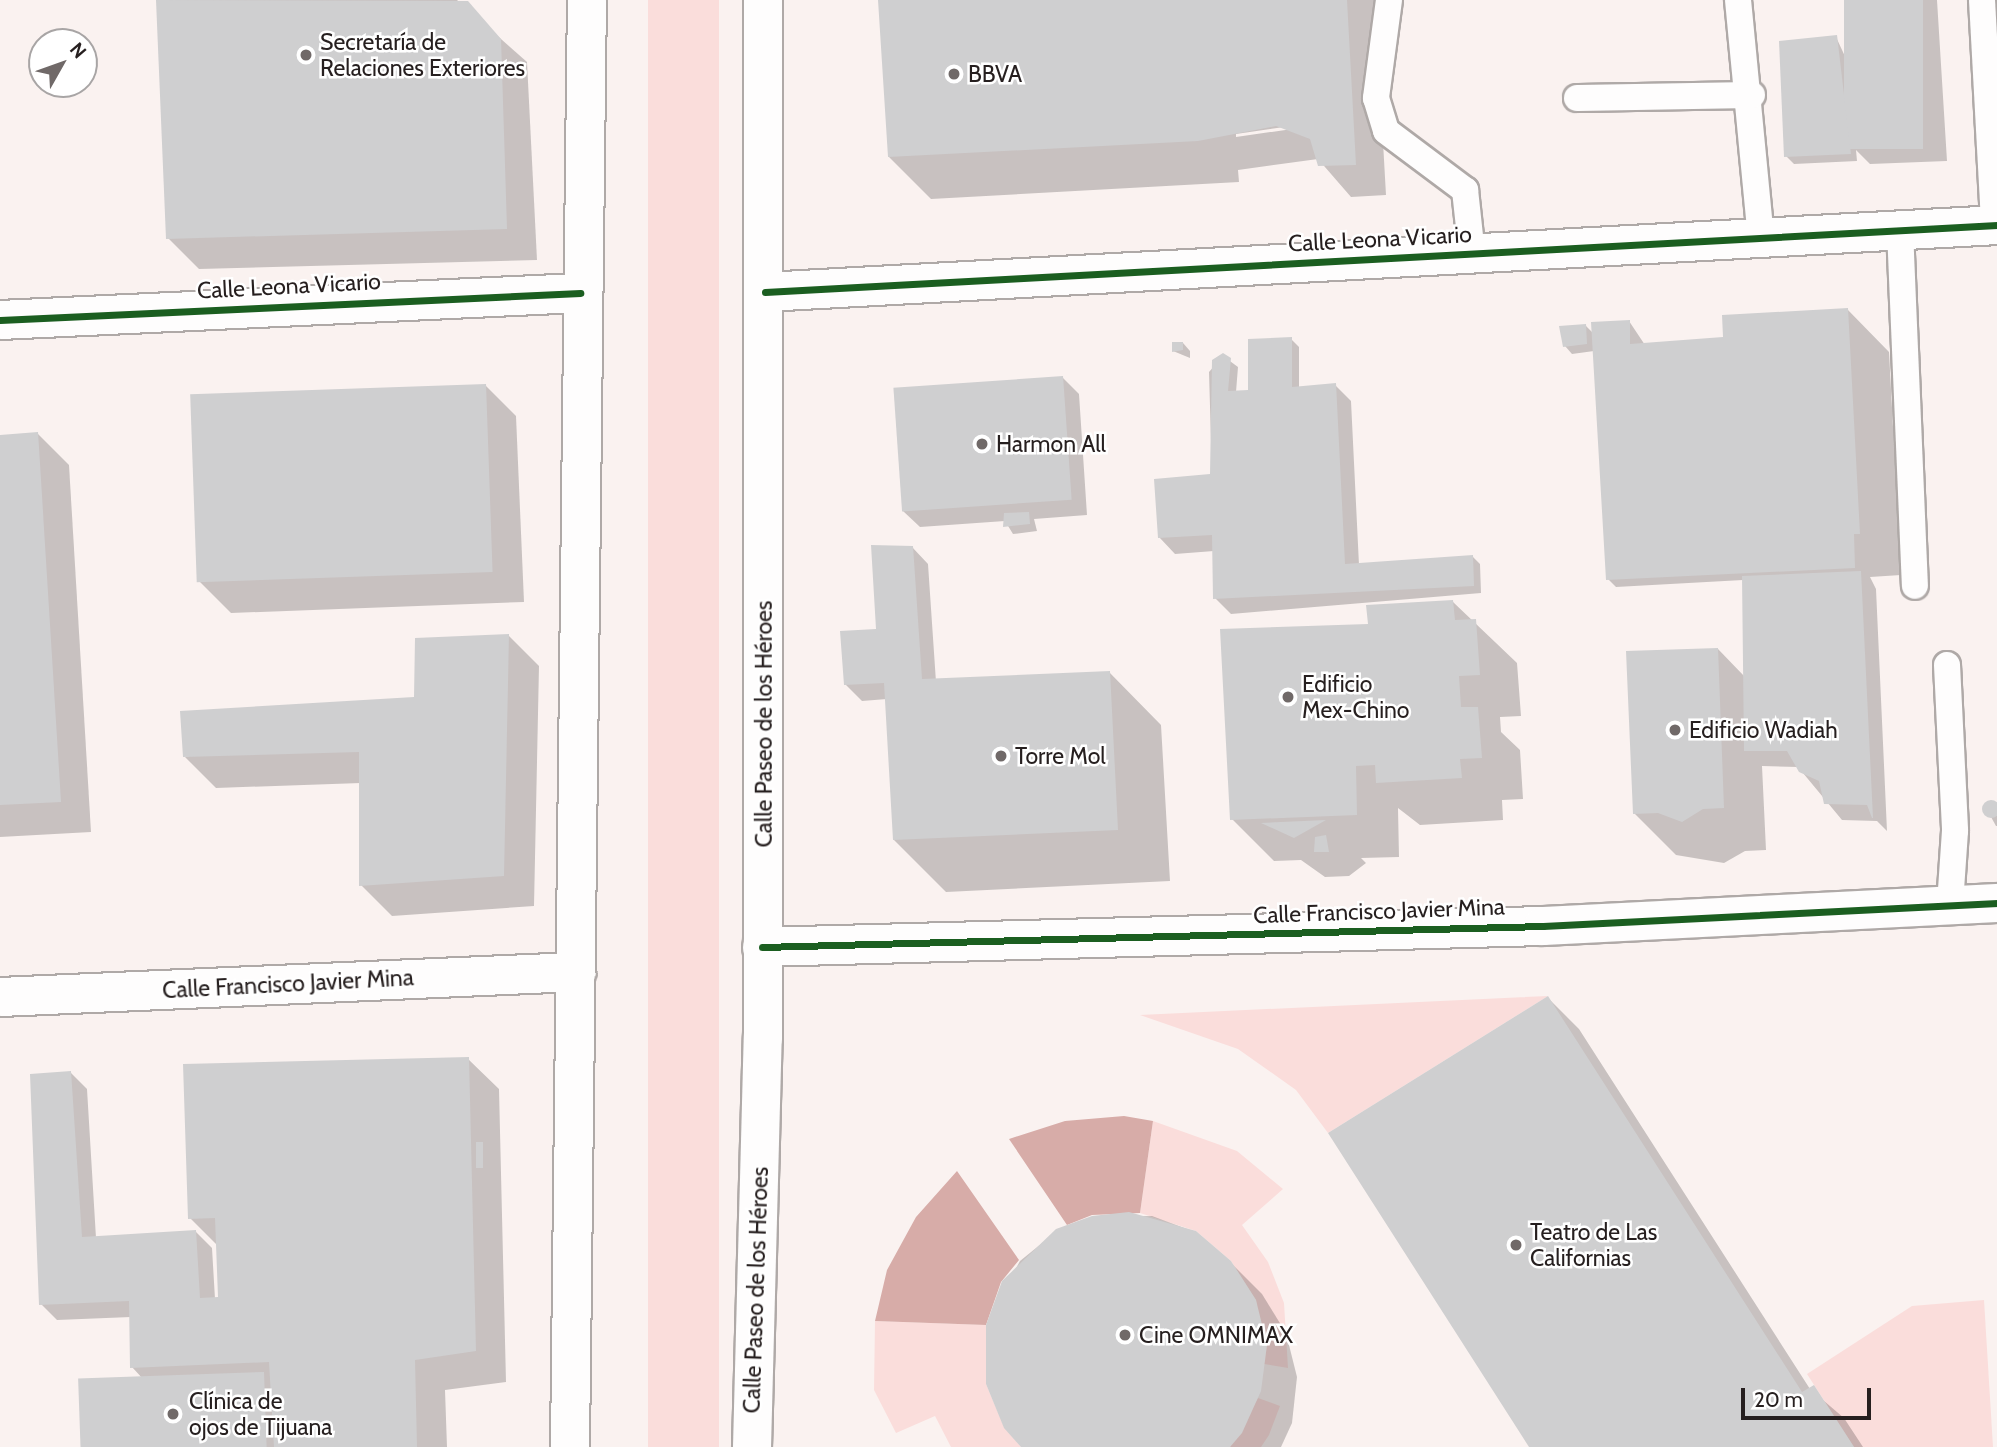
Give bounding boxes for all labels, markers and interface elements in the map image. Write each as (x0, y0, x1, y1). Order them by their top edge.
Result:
north arrow (28, 28, 98, 98)
place label: Secretaría de Relaciones Exteriores (320, 28, 525, 82)
text: N (65, 38, 91, 63)
marker: Secretaría de Relaciones Exteriores (298, 47, 314, 63)
place label: BBVA (968, 60, 1022, 88)
marker: BBVA (946, 66, 962, 82)
street label: Calle Leona Vicario (1287, 220, 1473, 258)
street label: Calle Leona Vicario (196, 267, 382, 305)
place label: Harmon All (996, 430, 1106, 458)
marker: Harmon All (974, 436, 990, 452)
street label: Calle Paseo de los Héroes (750, 601, 778, 847)
place label: Edificio Mex-Chino (1302, 670, 1410, 724)
marker: Edificio Mex-Chino (1280, 689, 1296, 705)
place label: Edificio Wadiah (1689, 716, 1838, 744)
marker: Edificio Wadiah (1667, 722, 1683, 738)
place label: Torre Mol (1015, 742, 1106, 770)
marker: Torre Mol (993, 748, 1009, 764)
street label: Calle Francisco Javier Mina (1253, 893, 1505, 929)
street label: Calle Francisco Javier Mina (162, 964, 414, 1004)
street label: Calle Paseo de los Héroes (738, 1166, 774, 1414)
place label: Teatro de Las Californias (1530, 1218, 1657, 1272)
marker: Teatro de Las Californias (1508, 1237, 1524, 1253)
place label: Cine OMNIMAX (1139, 1321, 1293, 1349)
marker: Cine OMNIMAX (1117, 1327, 1133, 1343)
scale bar (1745, 1374, 1874, 1418)
place label: Clínica de ojos de Tijuana (189, 1387, 332, 1441)
text: 20 m (1754, 1387, 1803, 1412)
marker: Clínica de ojos de Tijuana (163, 1404, 183, 1424)

